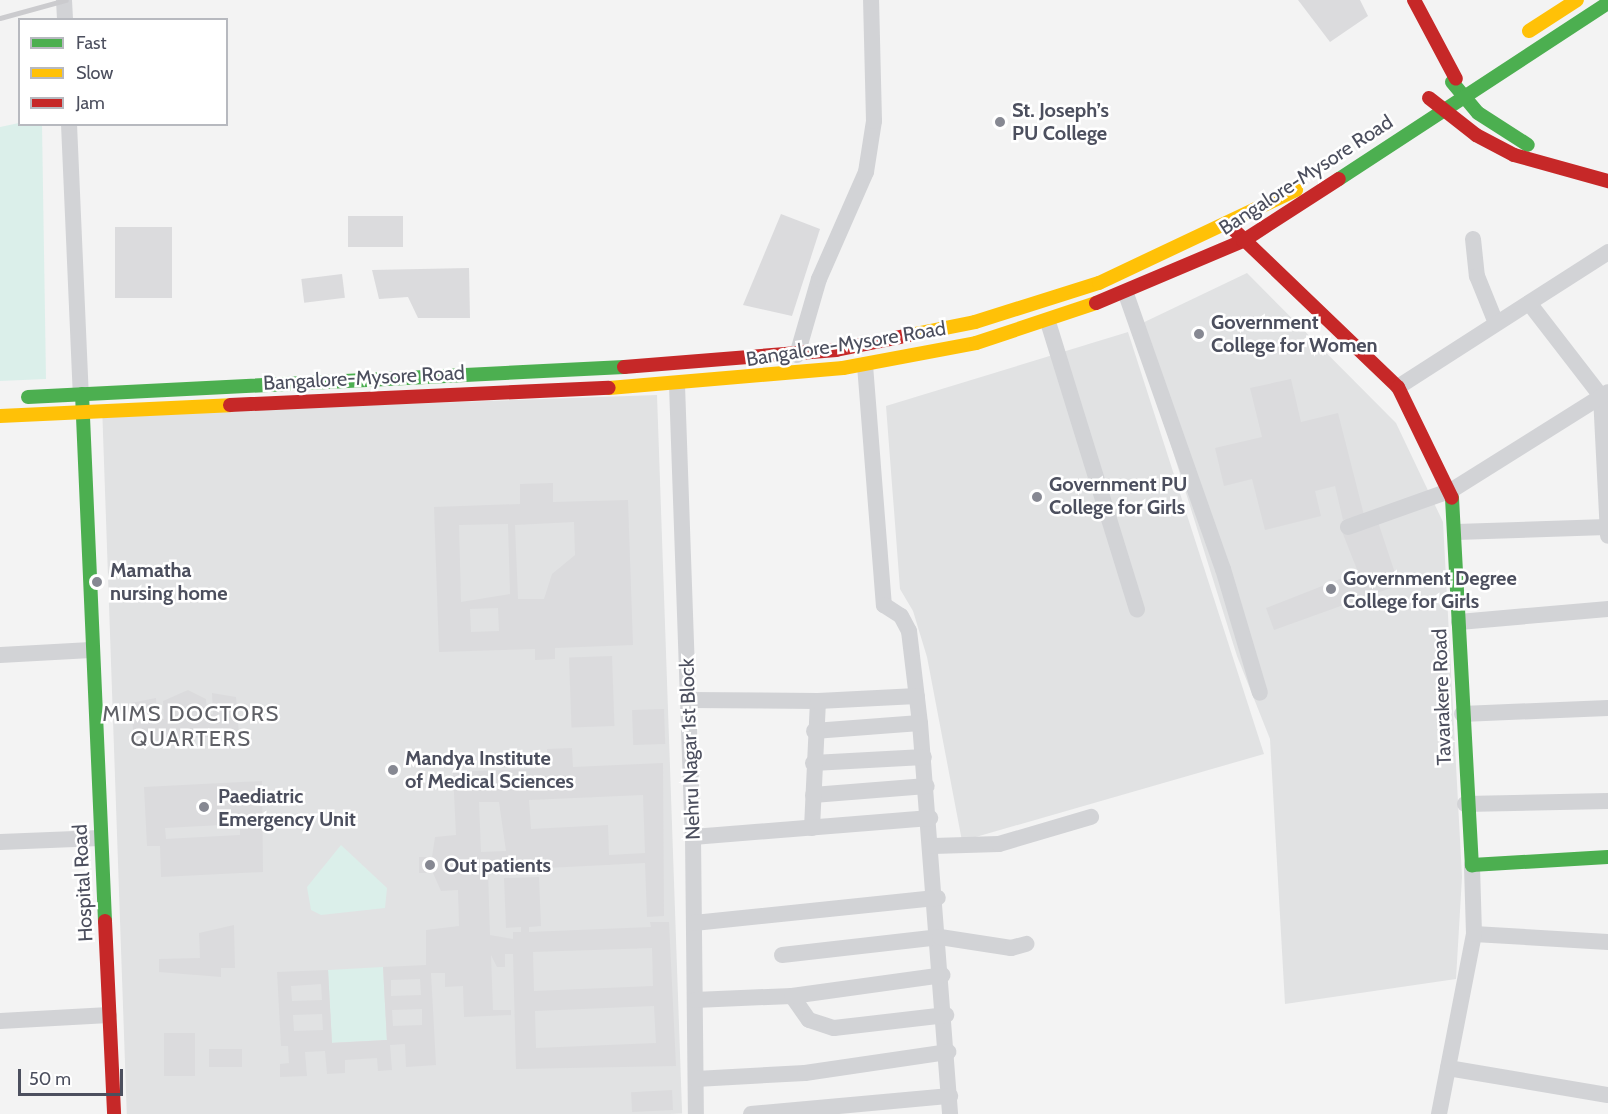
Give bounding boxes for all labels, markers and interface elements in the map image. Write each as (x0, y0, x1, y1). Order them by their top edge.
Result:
legend (18, 18, 228, 126)
text: Fast (76, 32, 107, 54)
text: Slow (76, 62, 113, 84)
text: Jam (76, 92, 105, 114)
place label: St. Joseph’s PU College (1012, 98, 1109, 145)
street label: Bangalore-Mysore Road (1215, 110, 1397, 240)
marker: St. Joseph’s PU College (993, 115, 1007, 129)
place label: Government College for Women (1211, 310, 1378, 357)
street label: Bangalore-Mysore Road (744, 316, 948, 372)
marker: Government College for Women (1192, 327, 1206, 341)
street label: Bangalore-Mysore Road (263, 361, 465, 395)
place label: Government PU College for Girls (1049, 473, 1187, 520)
marker: Government PU College for Girls (1030, 490, 1044, 504)
place label: Mamatha nursing home (110, 558, 228, 605)
place label: Government Degree College for Girls (1343, 566, 1517, 613)
marker: Mamatha nursing home (88, 573, 106, 591)
marker: Government Degree College for Girls (1324, 582, 1338, 596)
street label: Tavarakere Road (1428, 628, 1456, 766)
street label: Nehru Nagar 1st Block (675, 658, 705, 840)
district label: MIMS DOCTORS QUARTERS (102, 700, 280, 752)
place label: Mandya Institute of Medical Sciences (405, 746, 574, 793)
marker: Mandya Institute of Medical Sciences (386, 763, 400, 777)
place label: Paediatric Emergency Unit (218, 784, 356, 831)
marker: Paediatric Emergency Unit (195, 798, 213, 816)
street label: Hospital Road (68, 824, 98, 942)
place label: Out patients (444, 853, 551, 877)
marker: Out patients (421, 856, 439, 874)
scale bar (21, 1057, 126, 1095)
text: 50 m (29, 1068, 71, 1090)

